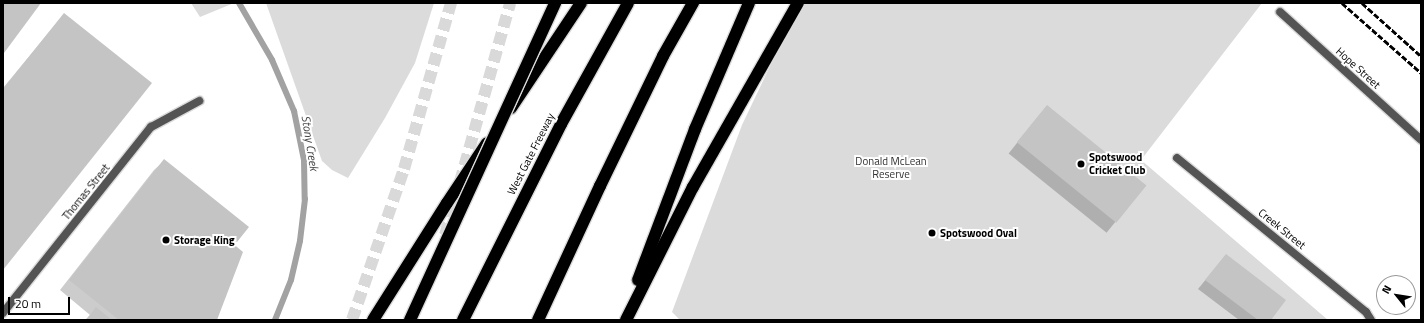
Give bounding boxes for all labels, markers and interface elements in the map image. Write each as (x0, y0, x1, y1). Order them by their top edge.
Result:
street label: Hope Street (1333, 45, 1383, 91)
street label: West Gate Freeway (505, 111, 557, 197)
water label: Stony Creek (299, 114, 321, 172)
place label: Spotswood Cricket Club (1089, 151, 1145, 177)
park label: Donald McLean Reserve (855, 155, 927, 181)
marker: Spotswood Cricket Club (1076, 159, 1086, 169)
street label: Thomas Street (59, 161, 113, 223)
street label: Creek Street (1256, 206, 1308, 252)
place label: Spotswood Oval (940, 226, 1017, 240)
marker: Spotswood Oval (927, 228, 937, 238)
place label: Storage King (174, 233, 235, 247)
marker: Storage King (161, 235, 171, 245)
north arrow (1376, 275, 1416, 315)
text: N (1378, 282, 1395, 297)
scale bar (10, 289, 72, 315)
text: 20 m (15, 294, 41, 313)

